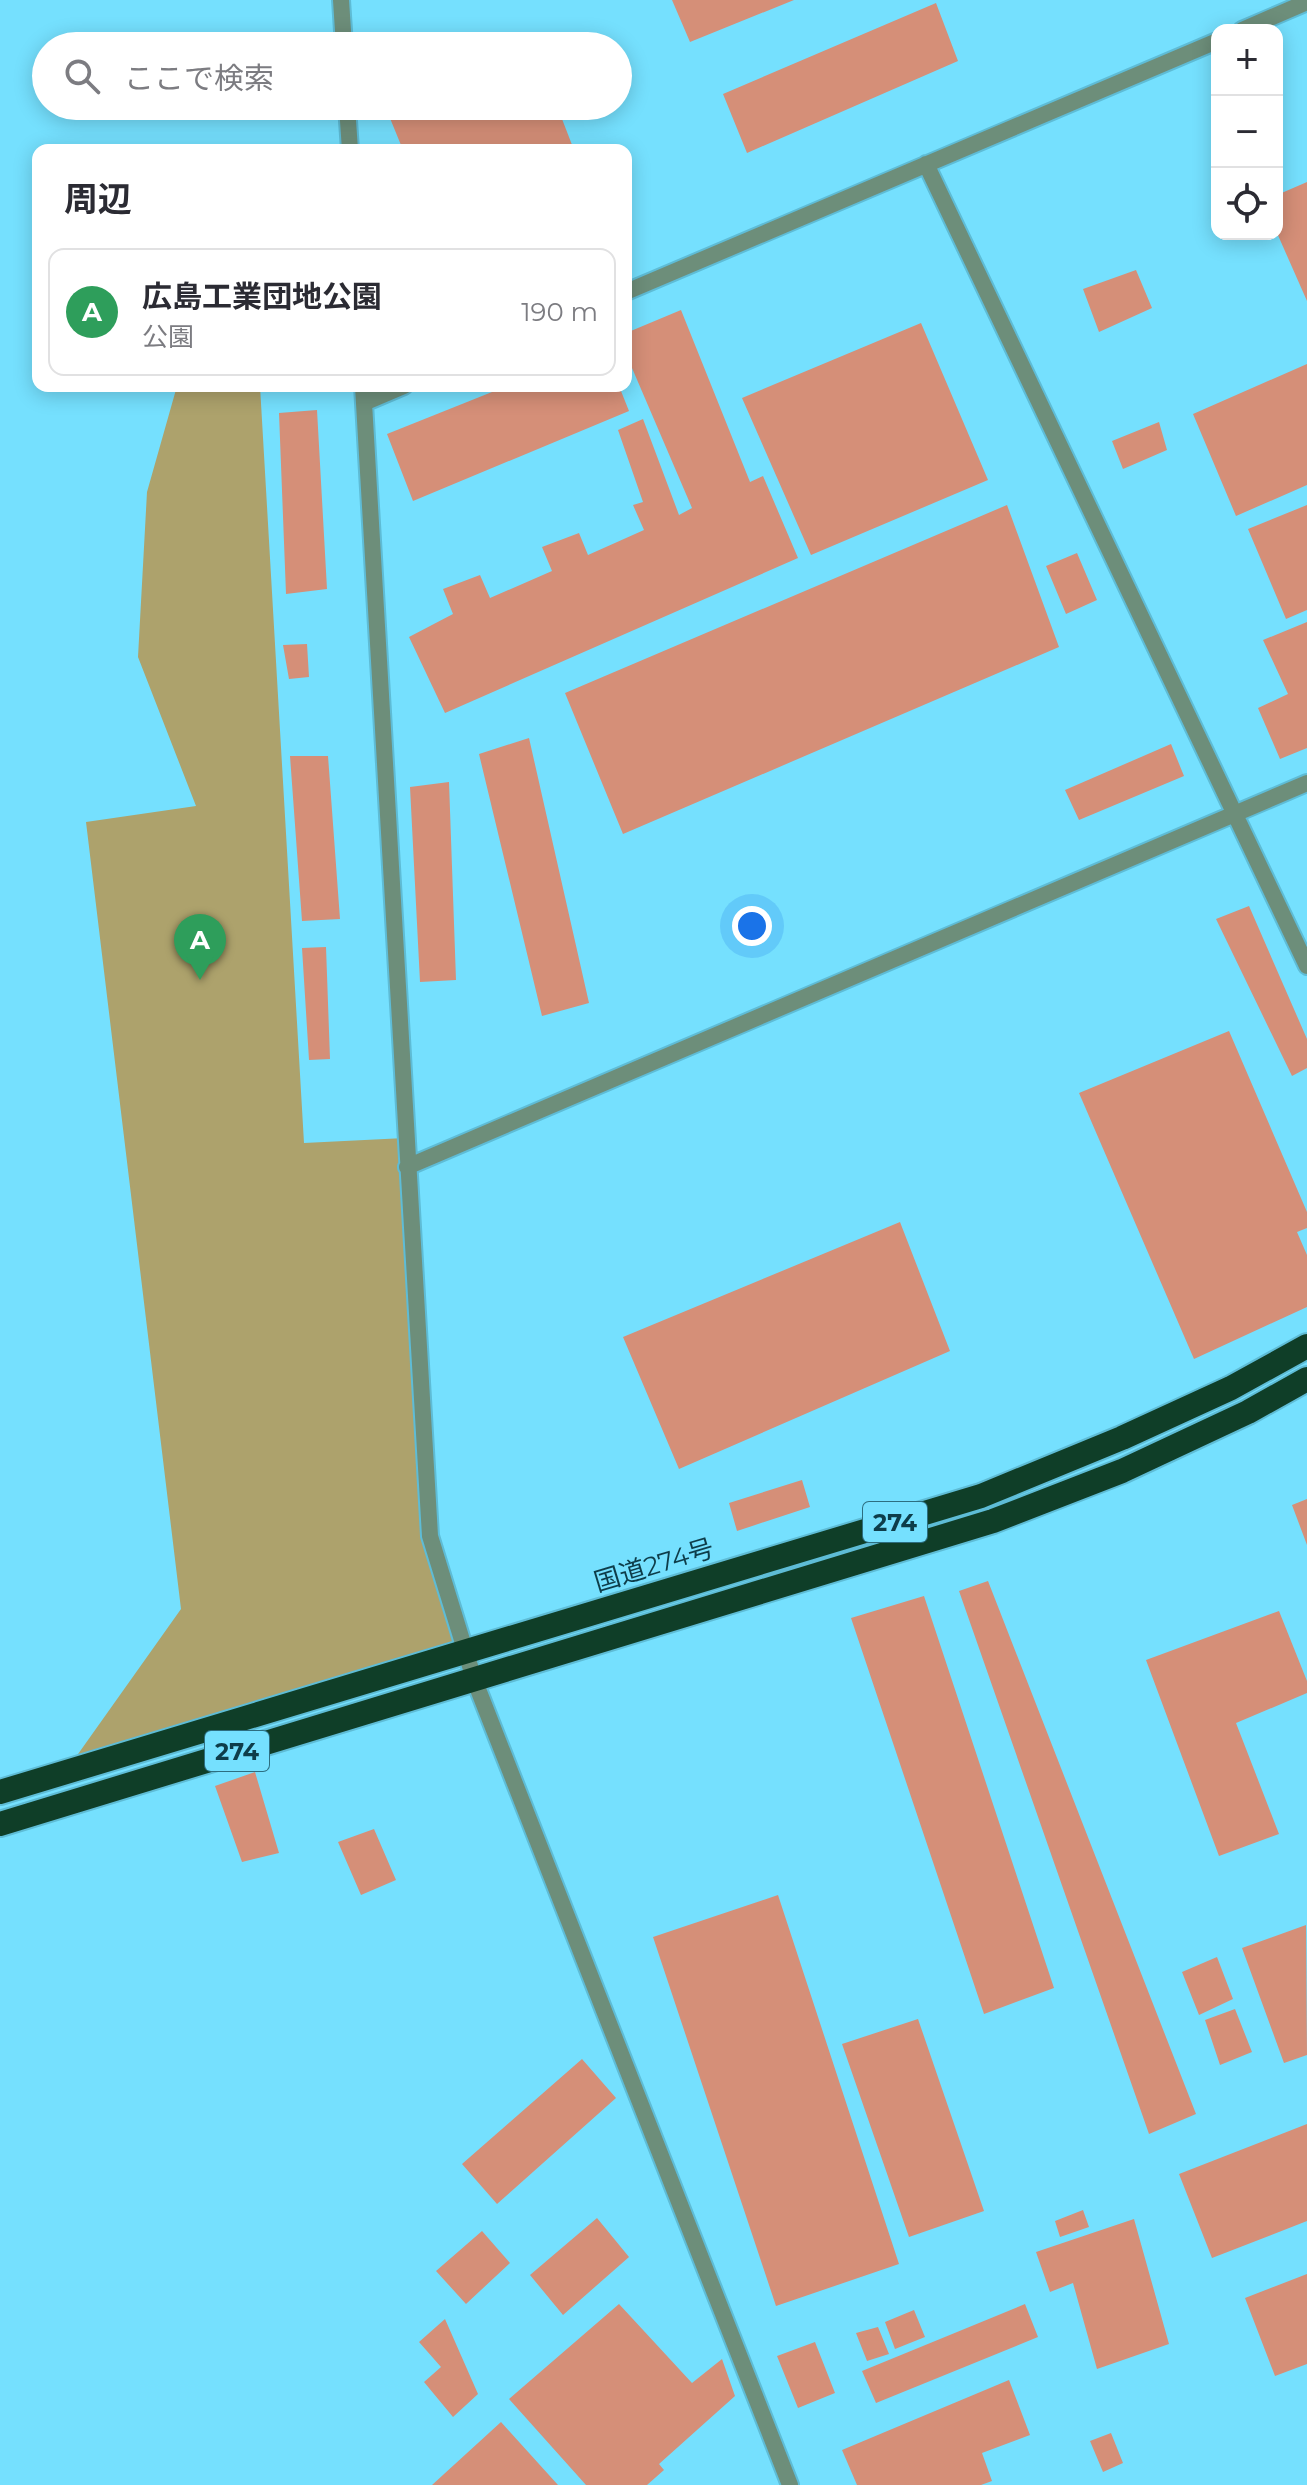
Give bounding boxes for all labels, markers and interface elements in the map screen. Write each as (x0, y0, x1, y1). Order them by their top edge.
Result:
map controls (1211, 24, 1283, 240)
button: + (1211, 24, 1283, 96)
search box (32, 32, 632, 120)
icon: search (60, 54, 104, 98)
text: ここで検索 (124, 60, 274, 97)
button: − (1211, 96, 1283, 168)
button: locate (1211, 168, 1283, 240)
text: 周辺 (64, 178, 132, 220)
text: 広島工業団地公園 (142, 278, 382, 315)
text: A (82, 296, 102, 328)
text: 190 m (521, 296, 598, 328)
text: 公園 (142, 321, 194, 353)
your location (732, 906, 772, 946)
pin: A (174, 914, 226, 980)
road number: 274 (863, 1502, 927, 1542)
street label: 国道274号 (590, 1532, 718, 1598)
road number: 274 (205, 1731, 269, 1771)

